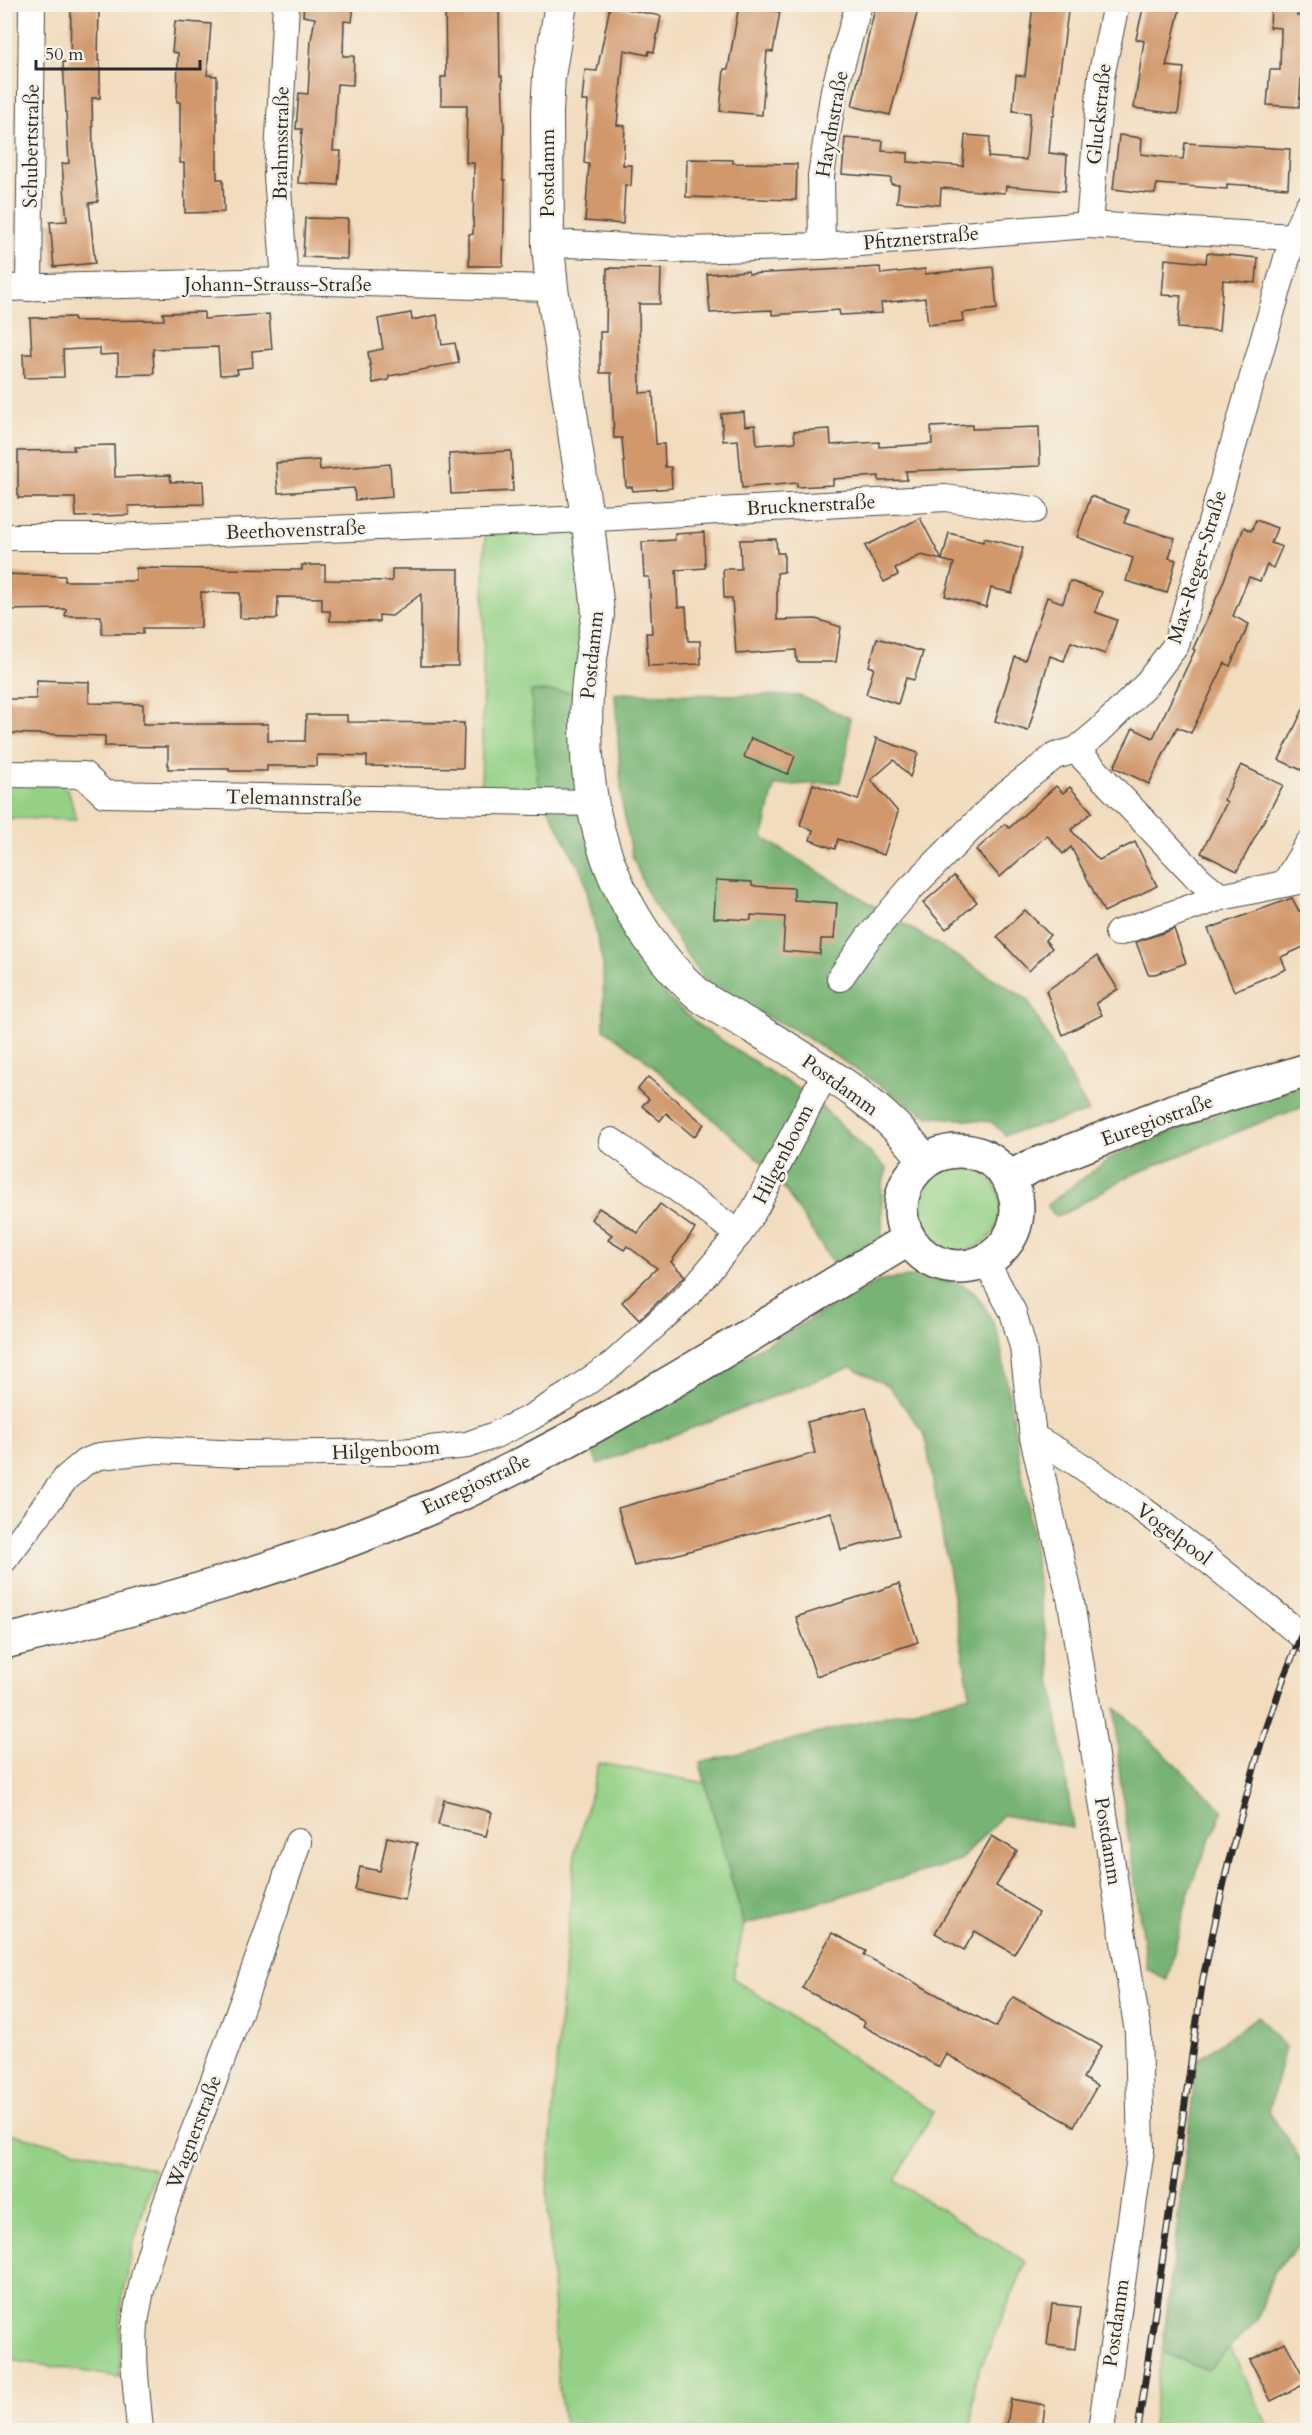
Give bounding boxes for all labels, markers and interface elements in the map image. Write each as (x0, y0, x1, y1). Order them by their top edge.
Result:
scale bar (36, 33, 200, 71)
text: 50 m (45, 42, 84, 67)
street label: Gluckstraße (1080, 62, 1118, 166)
street label: Haydnstraße (809, 69, 855, 179)
street label: Schubertstraße (16, 84, 46, 208)
street label: Brahmsstraße (267, 86, 295, 200)
street label: Postdamm (534, 129, 561, 217)
street label: Pfitznerstraße (862, 219, 980, 257)
street label: Johann-Strauss-Straße (181, 271, 372, 298)
street label: Max-Reger-Straße (1161, 487, 1233, 647)
street label: Brucknerstraße (746, 488, 876, 522)
street label: Beethovenstraße (225, 514, 367, 546)
street label: Postdamm (574, 609, 610, 701)
street label: Telemannstraße (226, 783, 362, 813)
street label: Postdamm (796, 1048, 884, 1122)
street label: Euregiostraße (1097, 1087, 1217, 1153)
street label: Hilgenboom (746, 1100, 820, 1208)
street label: Hilgenboom (331, 1434, 441, 1466)
street label: Euregiostraße (417, 1447, 535, 1521)
street label: Vogelpool (1131, 1497, 1217, 1571)
street label: Postdamm (1088, 1795, 1128, 1887)
street label: Wagnerstraße (160, 2071, 228, 2194)
street label: Postdamm (1096, 2277, 1136, 2369)

